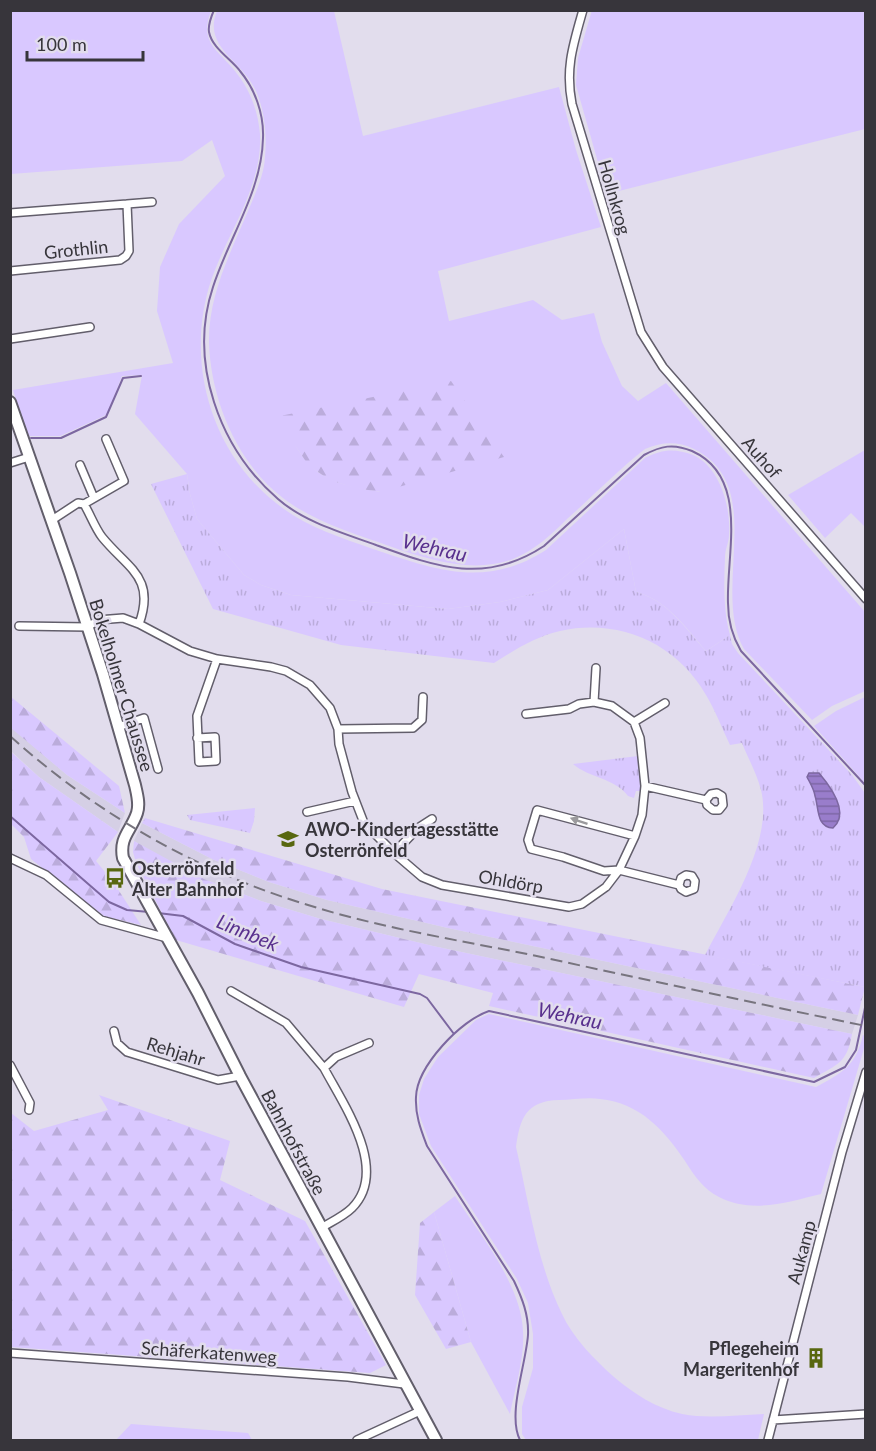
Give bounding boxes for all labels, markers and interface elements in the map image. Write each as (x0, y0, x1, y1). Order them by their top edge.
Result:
scale bar (27, 24, 142, 62)
text: 100 m (36, 33, 87, 55)
street label: Hollnkrog (594, 157, 636, 237)
street label: Grothlin (43, 235, 109, 263)
street label: Auhof (738, 432, 787, 483)
water label: Wehrau (400, 528, 470, 566)
street label: Bokelholmer Chaussee (85, 596, 159, 774)
one-way arrow (570, 816, 588, 826)
place label: AWO-Kindertagesstätte Osterrönfeld (304, 818, 499, 861)
school or university icon: AWO-Kindertagesstätte Osterrönfeld (276, 827, 300, 851)
place label: Osterrönfeld Alter Bahnhof (131, 857, 244, 900)
street label: Ohldörp (477, 864, 545, 898)
bus stop icon: Osterrönfeld Alter Bahnhof (103, 866, 127, 890)
water label: Linnbek (213, 908, 283, 956)
water label: Wehrau (536, 996, 604, 1034)
street label: Rehjahr (144, 1032, 208, 1070)
street label: Bahnhofstraße (257, 1085, 331, 1199)
street label: Aukamp (782, 1218, 820, 1286)
street label: Schäferkatenweg (140, 1336, 278, 1368)
place label: Pflegeheim Margeritenhof (683, 1337, 800, 1380)
building icon: Pflegeheim Margeritenhof (804, 1346, 828, 1370)

